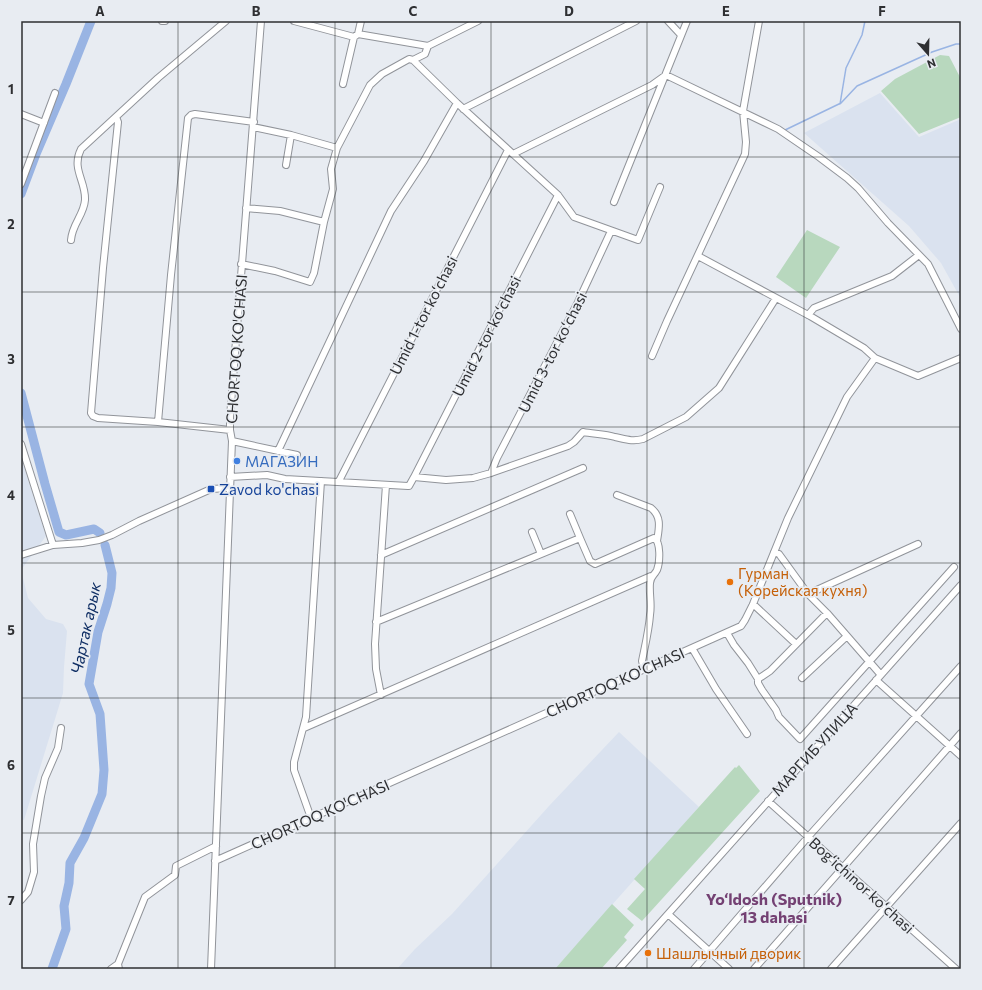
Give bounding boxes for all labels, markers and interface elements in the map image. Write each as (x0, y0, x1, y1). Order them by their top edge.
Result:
text: A (95, 3, 105, 19)
text: B (252, 3, 261, 19)
text: C (409, 3, 418, 19)
text: D (564, 3, 574, 19)
text: E (722, 3, 730, 19)
text: F (878, 3, 886, 19)
north arrow (908, 34, 948, 74)
text: N (925, 56, 938, 71)
text: 1 (8, 81, 14, 97)
text: 2 (7, 216, 15, 232)
street label: Umid 1-tor koʻchasi (385, 253, 461, 377)
street label: Umid 2-tor koʻchasi (448, 273, 524, 399)
street label: CHORTOQ KO'CHASI (222, 274, 250, 424)
street label: Umid 3-tor koʻchasi (514, 289, 590, 415)
text: 3 (7, 351, 15, 367)
place label: МАГАЗИН (245, 452, 318, 470)
marker: МАГАЗИН (232, 456, 242, 466)
place label: Zavod ko'chasi (219, 480, 319, 498)
marker: Zavod ko'chasi (206, 484, 216, 494)
text: 4 (7, 487, 15, 503)
place label: Гурман (Корейская кухня) (738, 564, 868, 599)
marker: Гурман (Корейская кухня) (725, 577, 735, 587)
water label: Чартак арык (66, 580, 104, 676)
text: 5 (7, 622, 15, 638)
street label: CHORTOQ KO'CHASI (543, 643, 687, 721)
street label: МАРГИБ УЛИЦА (767, 699, 861, 799)
text: 6 (7, 757, 15, 773)
street label: CHORTOQ KO'CHASI (248, 775, 392, 853)
street label: Bogʻichinor koʻchasi (806, 833, 918, 937)
district label: Yo‘ldosh (Sputnik) 13 dahasi (706, 889, 842, 926)
text: 7 (7, 892, 15, 908)
place label: Шашлычный дворик (656, 944, 801, 962)
marker: Шашлычный дворик (643, 948, 653, 958)

